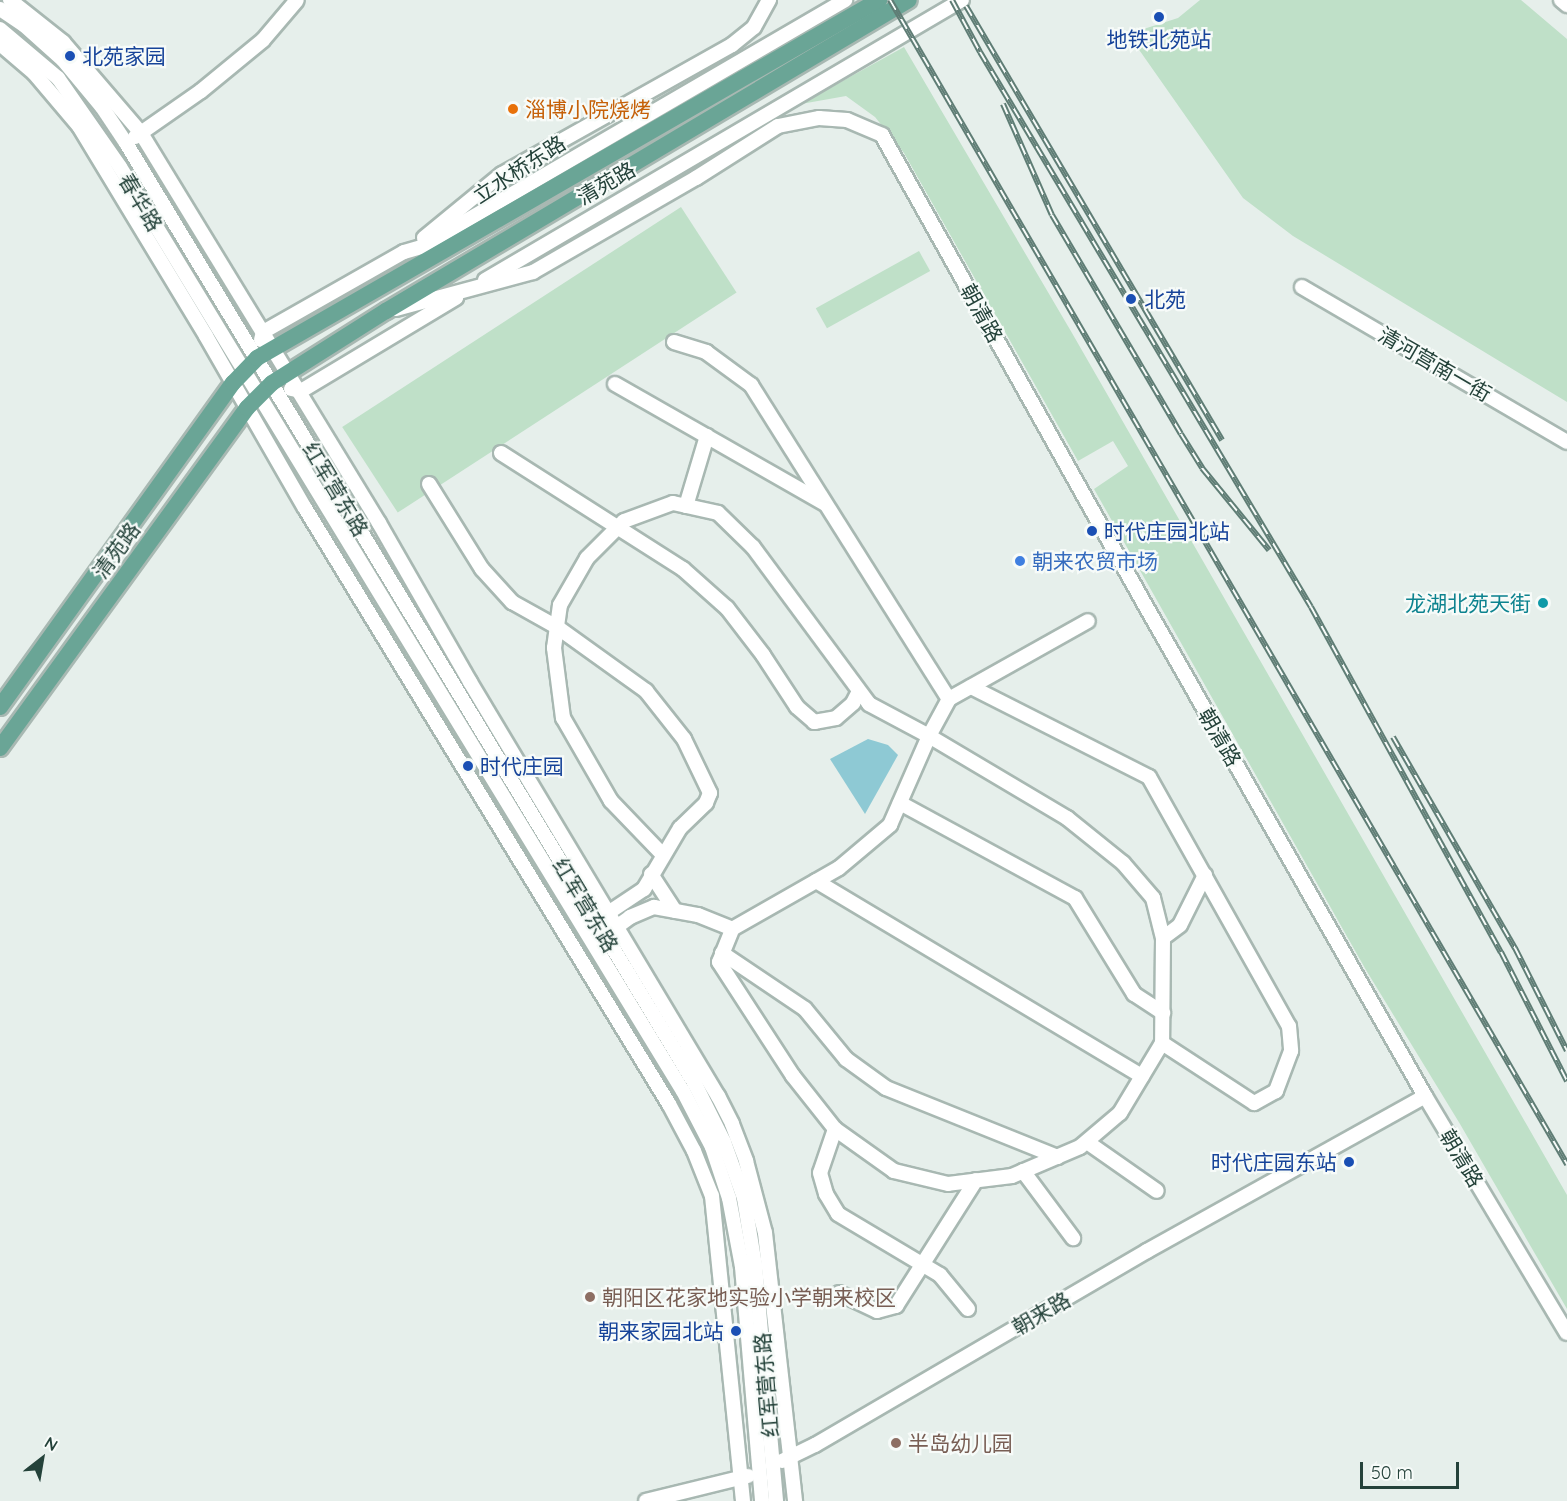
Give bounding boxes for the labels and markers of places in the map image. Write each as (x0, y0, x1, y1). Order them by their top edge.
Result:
marker: 地铁北苑站 (1152, 10, 1166, 24)
place label: 地铁北苑站 (1107, 26, 1211, 52)
place label: 北苑家园 (82, 43, 166, 69)
marker: 北苑家园 (63, 49, 77, 63)
place label: 淄博小院烧烤 (525, 96, 651, 122)
marker: 淄博小院烧烤 (506, 102, 520, 116)
place label: 北苑 (1144, 286, 1186, 312)
marker: 北苑 (1122, 290, 1140, 308)
place label: 时代庄园北站 (1104, 518, 1230, 544)
marker: 时代庄园北站 (1085, 524, 1099, 538)
place label: 朝来农贸市场 (1032, 548, 1158, 574)
marker: 朝来农贸市场 (1013, 554, 1027, 568)
place label: 龙湖北苑天街 (1405, 590, 1531, 616)
marker: 龙湖北苑天街 (1536, 596, 1550, 610)
place label: 时代庄园 (480, 753, 564, 779)
marker: 时代庄园 (461, 759, 475, 773)
place label: 时代庄园东站 (1211, 1149, 1337, 1175)
marker: 时代庄园东站 (1342, 1155, 1356, 1169)
place label: 朝阳区花家地实验小学朝来校区 (602, 1284, 896, 1310)
marker: 朝阳区花家地实验小学朝来校区 (583, 1290, 597, 1304)
place label: 朝来家园北站 (598, 1318, 724, 1344)
marker: 朝来家园北站 (729, 1324, 743, 1338)
place label: 半岛幼儿园 (908, 1430, 1013, 1456)
marker: 半岛幼儿园 (889, 1436, 903, 1450)

